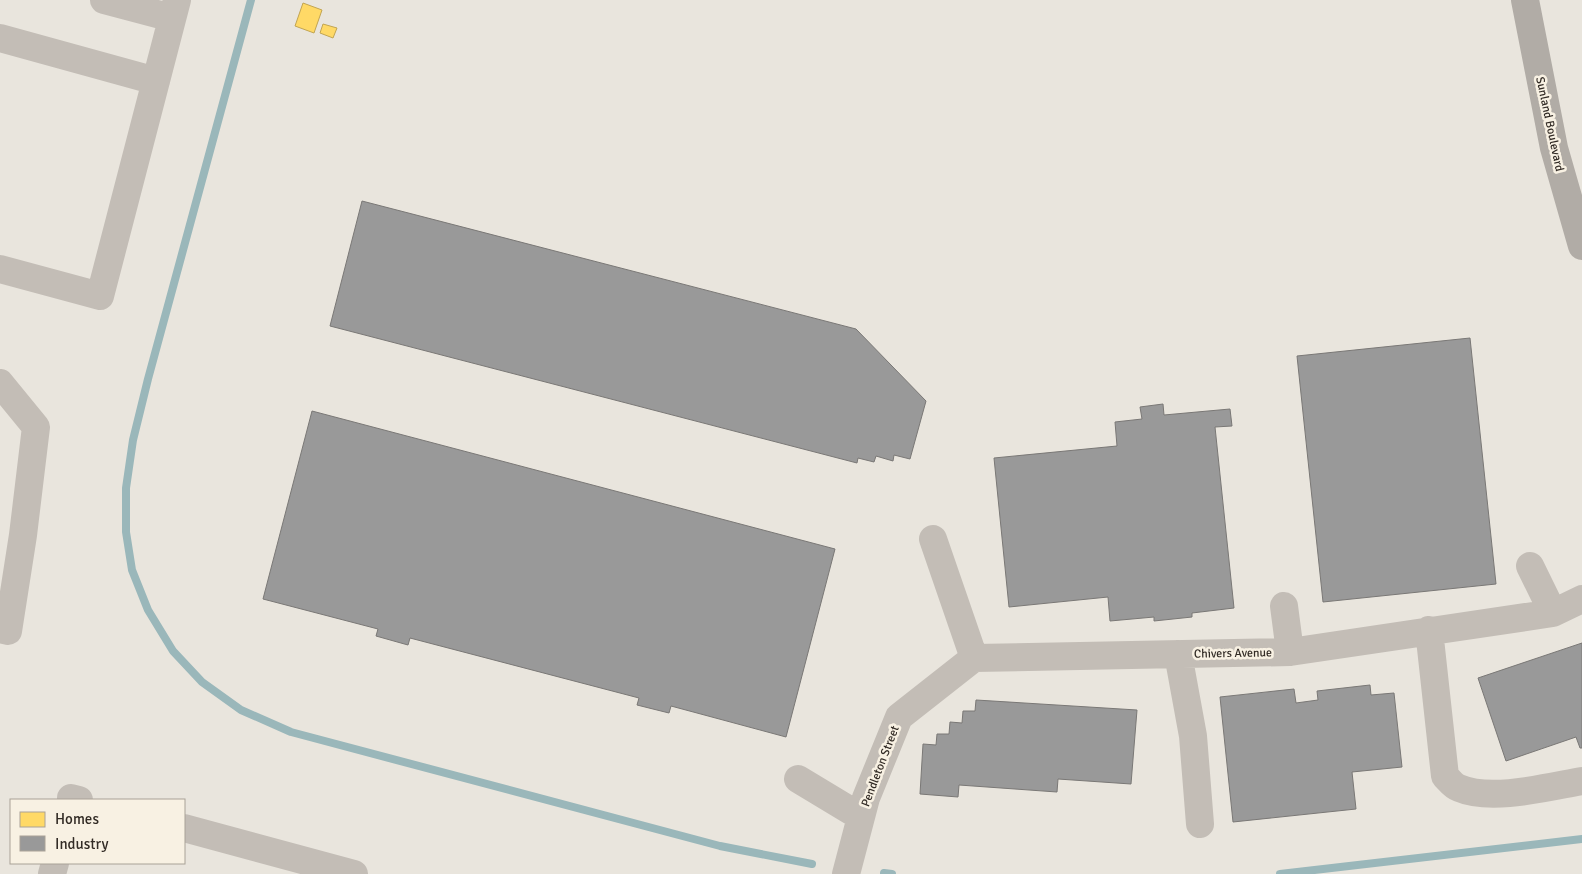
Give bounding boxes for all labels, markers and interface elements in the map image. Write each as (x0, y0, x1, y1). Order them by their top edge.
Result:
street label: Sunland Boulevard (1532, 75, 1567, 173)
street label: Chivers Avenue (1194, 645, 1272, 662)
street label: Pendleton Street (858, 724, 903, 809)
legend (10, 799, 185, 864)
text: Homes (55, 810, 99, 828)
text: Industry (55, 835, 108, 853)

